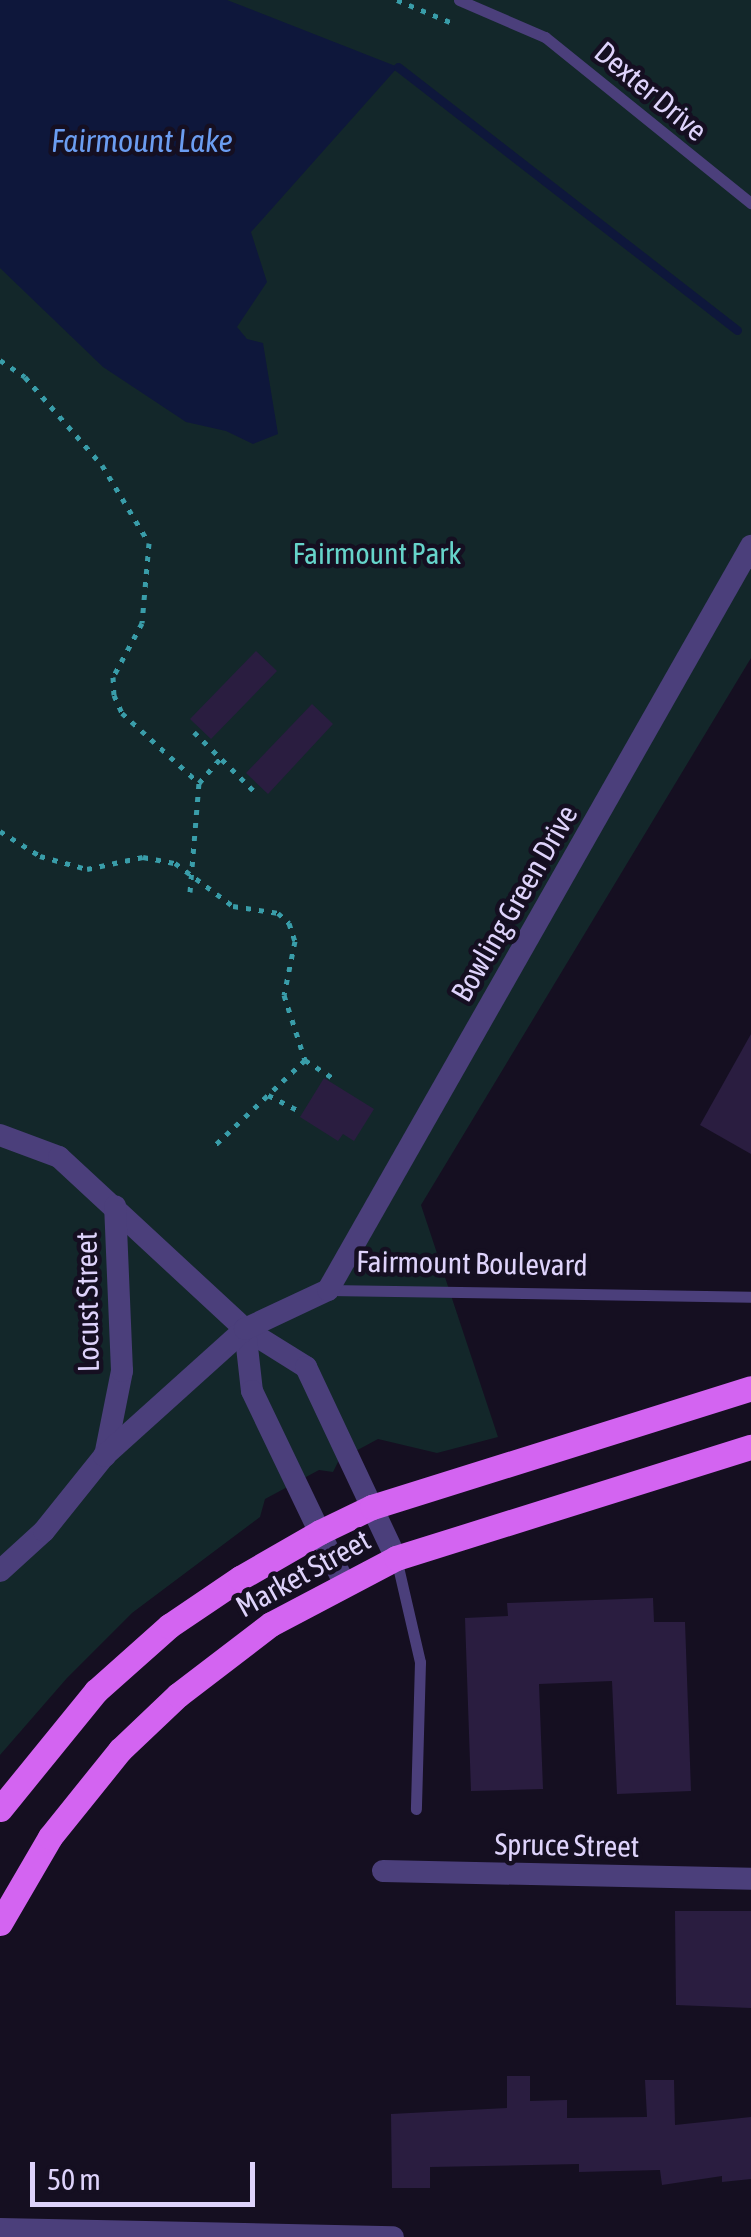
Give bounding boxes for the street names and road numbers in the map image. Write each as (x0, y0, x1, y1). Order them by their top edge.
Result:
street label: Dexter Drive (588, 34, 714, 148)
street label: Bowling Green Drive (443, 798, 585, 1008)
street label: Locust Street (68, 1231, 106, 1373)
street label: Fairmount Boulevard (356, 1243, 588, 1283)
street label: Market Street (230, 1521, 376, 1625)
street label: Spruce Street (494, 1826, 640, 1864)

